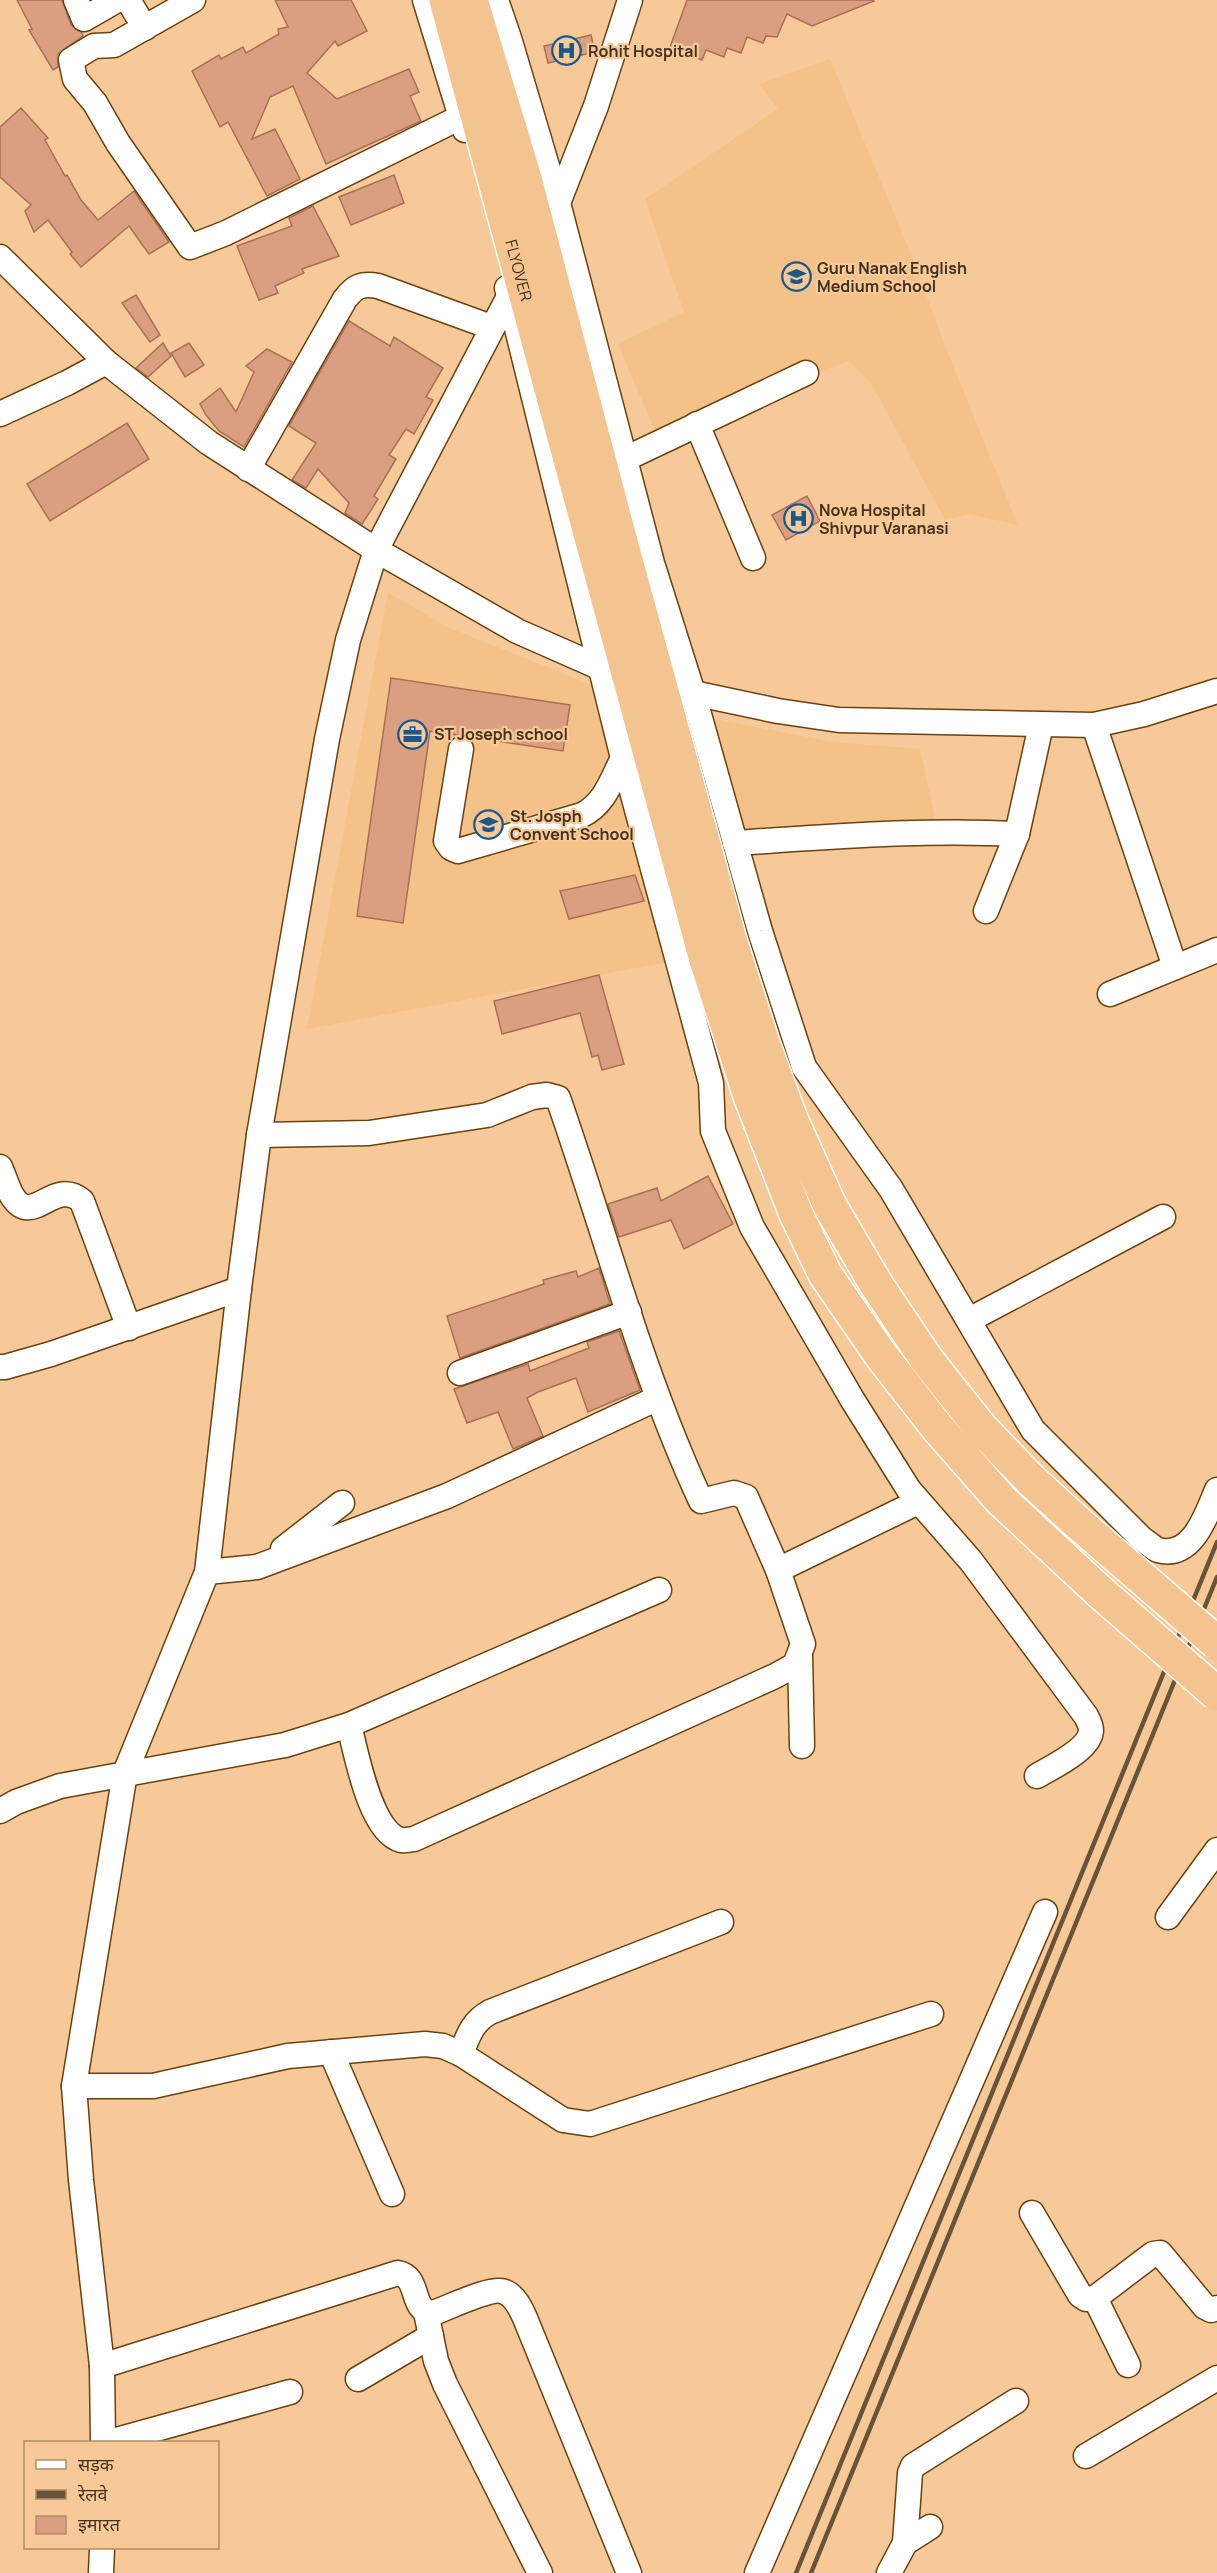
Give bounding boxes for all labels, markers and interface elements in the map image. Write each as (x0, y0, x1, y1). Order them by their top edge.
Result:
hospital icon: Rohit Hospital (551, 35, 583, 67)
place label: Rohit Hospital (588, 40, 698, 62)
street label: FLYOVER (500, 237, 538, 304)
place label: Guru Nanak English Medium School (817, 257, 967, 297)
school or university icon: Guru Nanak English Medium School (780, 261, 812, 293)
place label: Nova Hospital Shivpur Varanasi (819, 499, 949, 539)
hospital icon: Nova Hospital Shivpur Varanasi (782, 503, 814, 535)
office icon: ST Joseph school (397, 718, 429, 750)
place label: ST Joseph school (434, 723, 568, 745)
place label: St. Josph Convent School (510, 805, 634, 845)
school or university icon: St. Josph Convent School (473, 809, 505, 841)
legend (24, 2441, 219, 2549)
text: सड़क (78, 2452, 115, 2476)
text: रेलवे (77, 2482, 109, 2506)
text: इमारत (78, 2512, 121, 2536)

